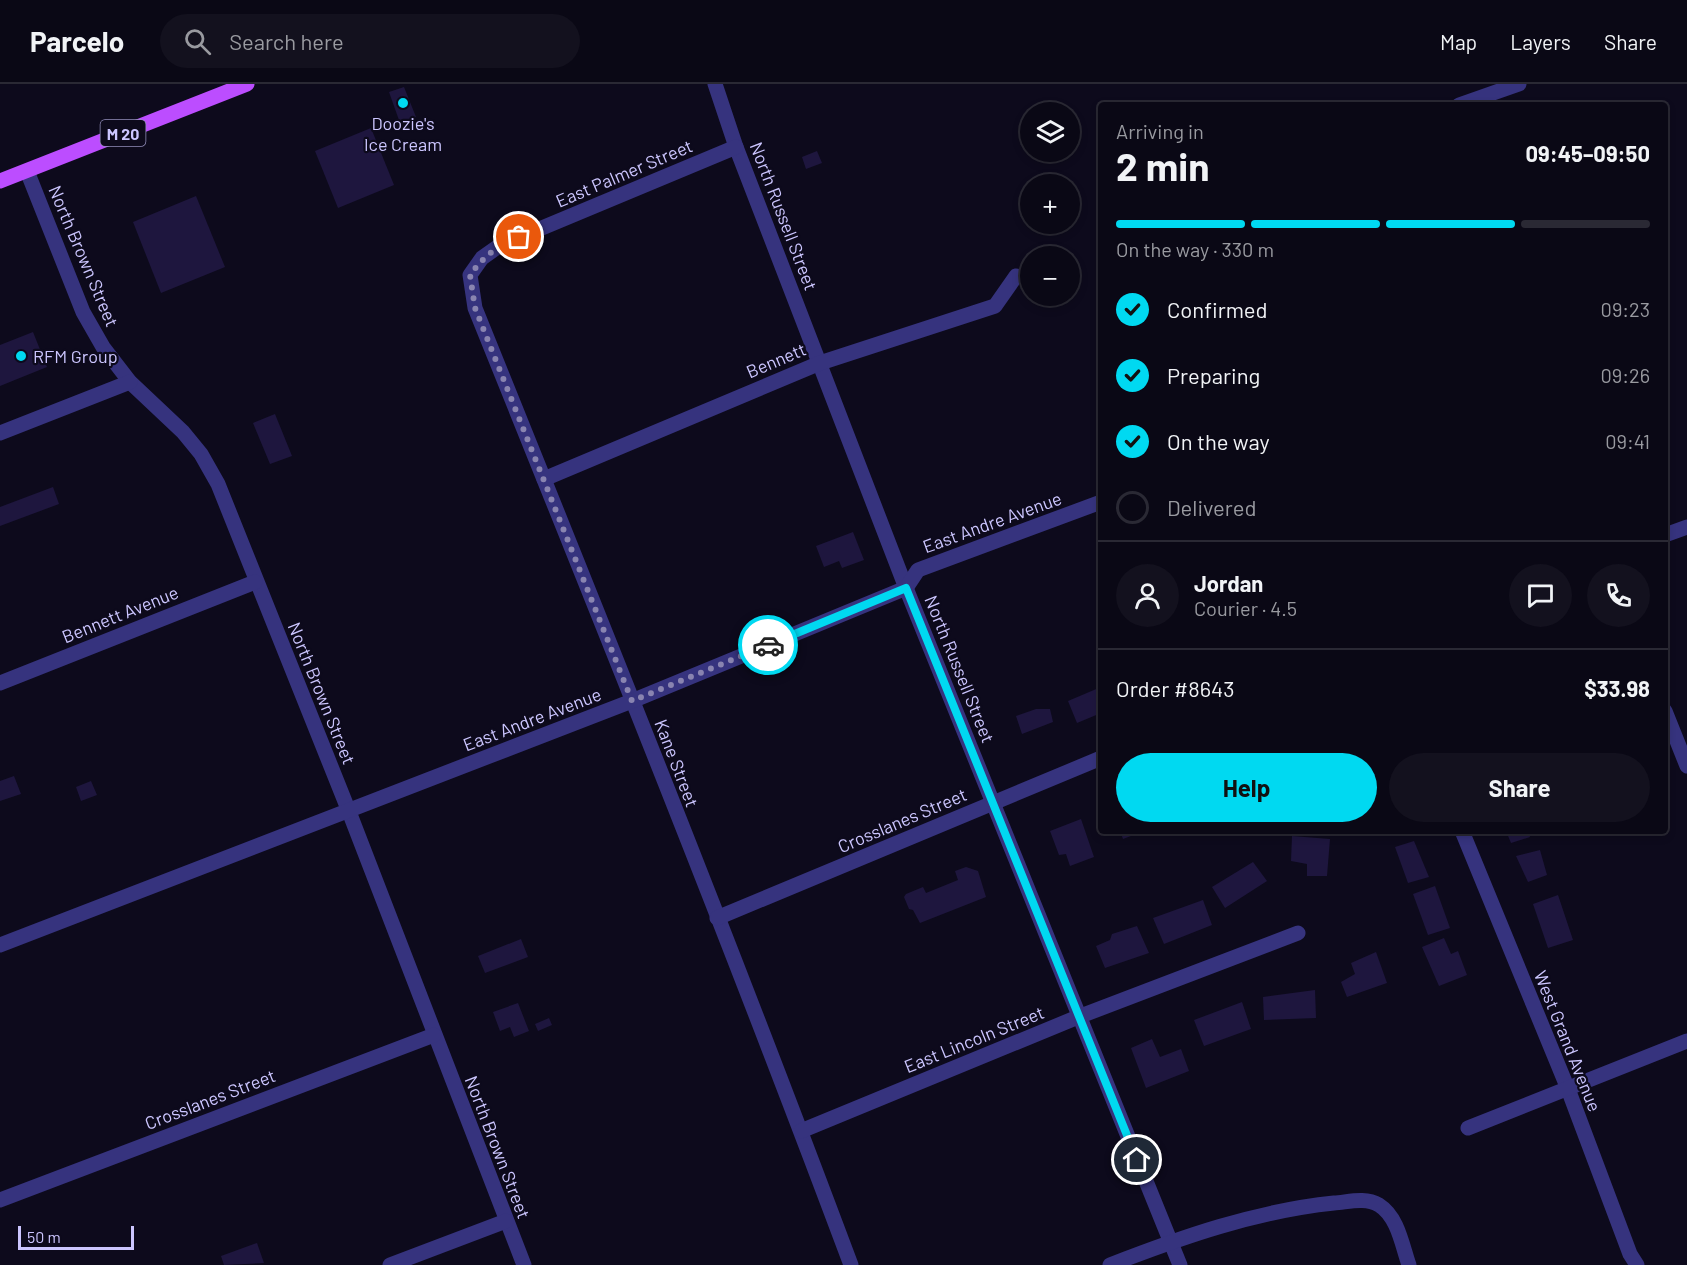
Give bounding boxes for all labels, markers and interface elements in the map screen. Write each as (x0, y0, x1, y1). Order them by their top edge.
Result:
search box (160, 14, 580, 68)
text: Parcelo (30, 24, 124, 58)
icon: search (181, 25, 214, 58)
text: Search here (229, 28, 344, 54)
text: Map (1440, 29, 1477, 54)
text: Layers (1510, 29, 1571, 54)
text: Share (1604, 29, 1657, 54)
marker: Doozie's Ice Cream (396, 96, 410, 110)
map controls (1020, 102, 1080, 306)
button: layers (1020, 102, 1080, 162)
place label: Doozie's Ice Cream (364, 112, 442, 155)
text: Arriving in (1116, 119, 1204, 143)
road number: M 20 (100, 120, 146, 146)
street label: East Palmer Street (552, 134, 696, 212)
street label: North Russell Street (746, 139, 822, 293)
text: 09:45–09:50 (1526, 140, 1650, 166)
text: 2 min (1116, 142, 1209, 189)
button: + (1020, 174, 1080, 234)
street label: North Brown Street (44, 182, 124, 330)
pin (493, 211, 544, 262)
icon: bag (502, 220, 535, 253)
text: On the way · 330 m (1116, 237, 1274, 261)
button: − (1020, 246, 1080, 306)
icon: check (1116, 293, 1149, 326)
text: Confirmed (1167, 296, 1267, 322)
text: 09:23 (1601, 297, 1650, 321)
street label: Bennett (743, 338, 809, 382)
place label: RFM Group (33, 345, 118, 367)
marker: RFM Group (14, 349, 28, 363)
icon: check (1116, 359, 1149, 392)
text: Preparing (1167, 362, 1260, 388)
text: 09:26 (1600, 363, 1650, 387)
icon: check (1116, 425, 1149, 458)
text: On the way (1167, 428, 1270, 454)
text: 09:41 (1605, 429, 1650, 453)
street label: East Andre Avenue (920, 487, 1064, 557)
text: Delivered (1167, 494, 1256, 520)
button: person (1116, 564, 1179, 627)
button: chat (1509, 564, 1572, 627)
button: phone (1587, 564, 1650, 627)
text: Jordan (1194, 570, 1263, 596)
street label: Bennett Avenue (59, 581, 181, 647)
street label: North Russell Street (920, 592, 1000, 746)
text: Courier · 4.5 (1194, 596, 1297, 620)
courier (738, 615, 798, 675)
street label: North Brown Street (283, 619, 361, 767)
icon: car (752, 629, 785, 662)
text: Order #8643 (1116, 675, 1234, 701)
text: $33.98 (1584, 675, 1650, 701)
street label: East Andre Avenue (460, 683, 604, 755)
street label: Kane Street (650, 716, 704, 810)
button: Help (1116, 753, 1377, 822)
button: Share (1389, 753, 1650, 822)
street label: Crosslanes Street (834, 783, 970, 857)
street label: West Grand Avenue (1530, 967, 1606, 1115)
street label: East Lincoln Street (901, 1001, 1047, 1077)
street label: Crosslanes Street (142, 1064, 278, 1134)
street label: North Brown Street (461, 1072, 535, 1222)
pin (1111, 1134, 1162, 1185)
icon: home (1120, 1143, 1153, 1176)
scale bar (18, 1223, 134, 1250)
text: 50 m (27, 1227, 61, 1246)

